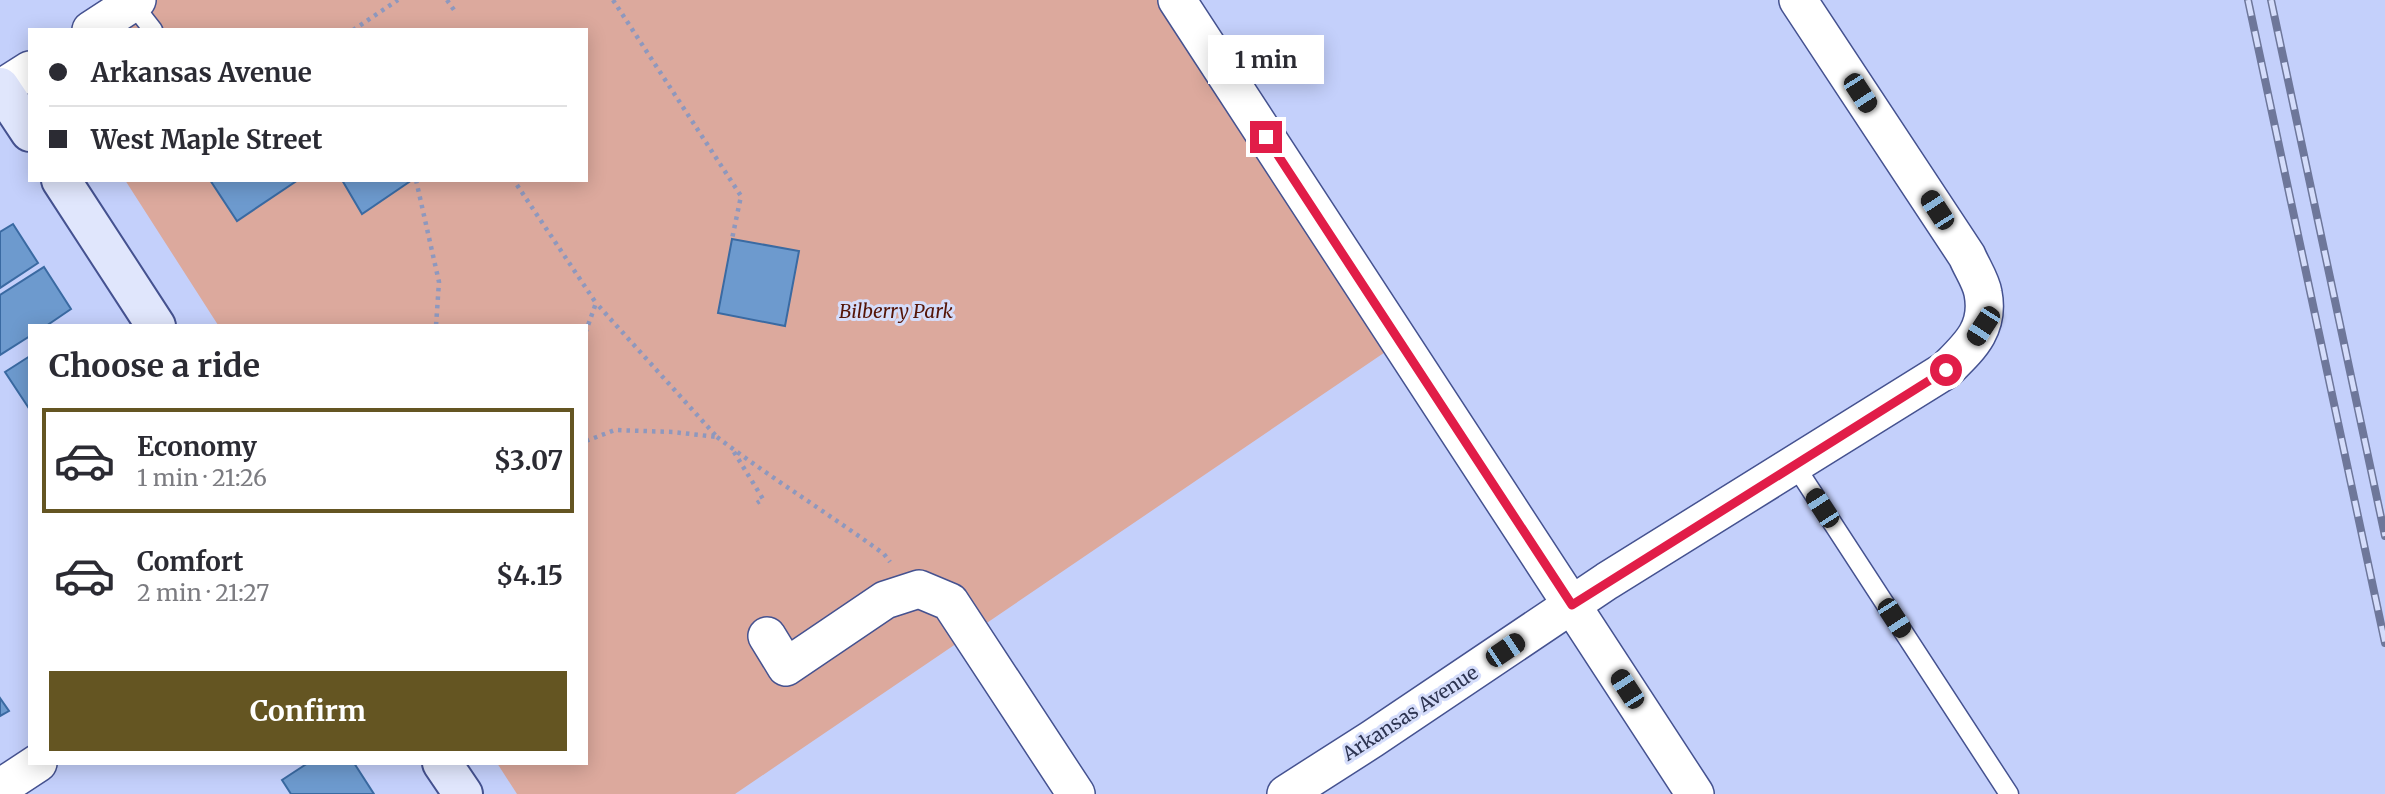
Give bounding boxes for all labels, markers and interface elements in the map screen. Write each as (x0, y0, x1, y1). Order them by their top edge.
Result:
callout: 1 min (1208, 36, 1324, 85)
text: 1 min (1235, 45, 1297, 74)
text: Arkansas Avenue (91, 56, 312, 89)
car (1840, 70, 1881, 116)
route end (1250, 121, 1282, 153)
text: West Maple Street (91, 123, 322, 156)
car (1917, 187, 1958, 233)
park label: Bilberry Park (839, 299, 954, 323)
car (1963, 303, 2004, 349)
text: Choose a ride (49, 346, 260, 386)
route start (1930, 354, 1962, 386)
icon: car (53, 429, 116, 492)
text: Economy (137, 430, 257, 463)
text: $3.07 (494, 444, 563, 477)
text: 1 min · 21:26 (137, 463, 267, 492)
car (1802, 485, 1843, 531)
icon: car (53, 544, 116, 607)
text: Comfort (137, 545, 243, 578)
text: $4.15 (496, 559, 563, 592)
text: 2 min · 21:27 (137, 578, 269, 607)
car (1874, 595, 1915, 641)
car (1482, 630, 1529, 670)
street label: Arkansas Avenue (1337, 660, 1482, 766)
car (1607, 666, 1648, 712)
button: Confirm (49, 671, 567, 751)

